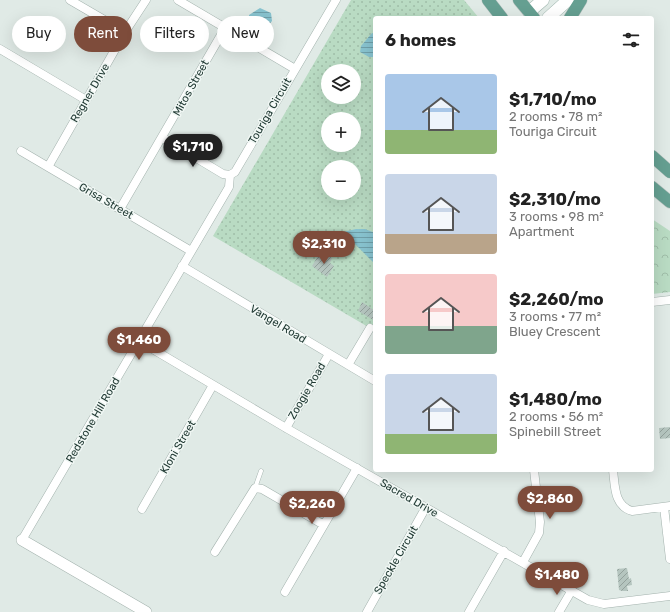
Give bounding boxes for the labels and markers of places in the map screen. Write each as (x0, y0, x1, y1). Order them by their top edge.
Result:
pin: $1,710 (160, 134, 226, 168)
pin: $2,310 (291, 231, 357, 265)
pin: $1,460 (106, 327, 172, 361)
pin: $2,860 (517, 486, 583, 520)
pin: $2,260 (279, 491, 345, 525)
pin: $1,480 (524, 562, 590, 596)

